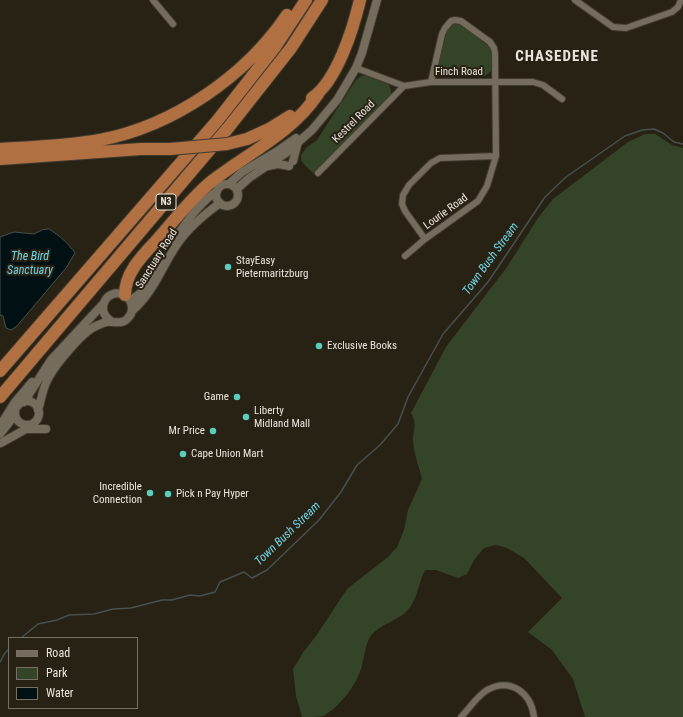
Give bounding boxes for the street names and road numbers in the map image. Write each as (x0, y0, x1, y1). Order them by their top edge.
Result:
street label: Finch Road (435, 65, 483, 79)
street label: Kestrel Road (330, 98, 378, 146)
street label: Lourie Road (421, 191, 471, 233)
road number: N3 (156, 194, 176, 210)
street label: Sanctuary Road (133, 227, 181, 291)

